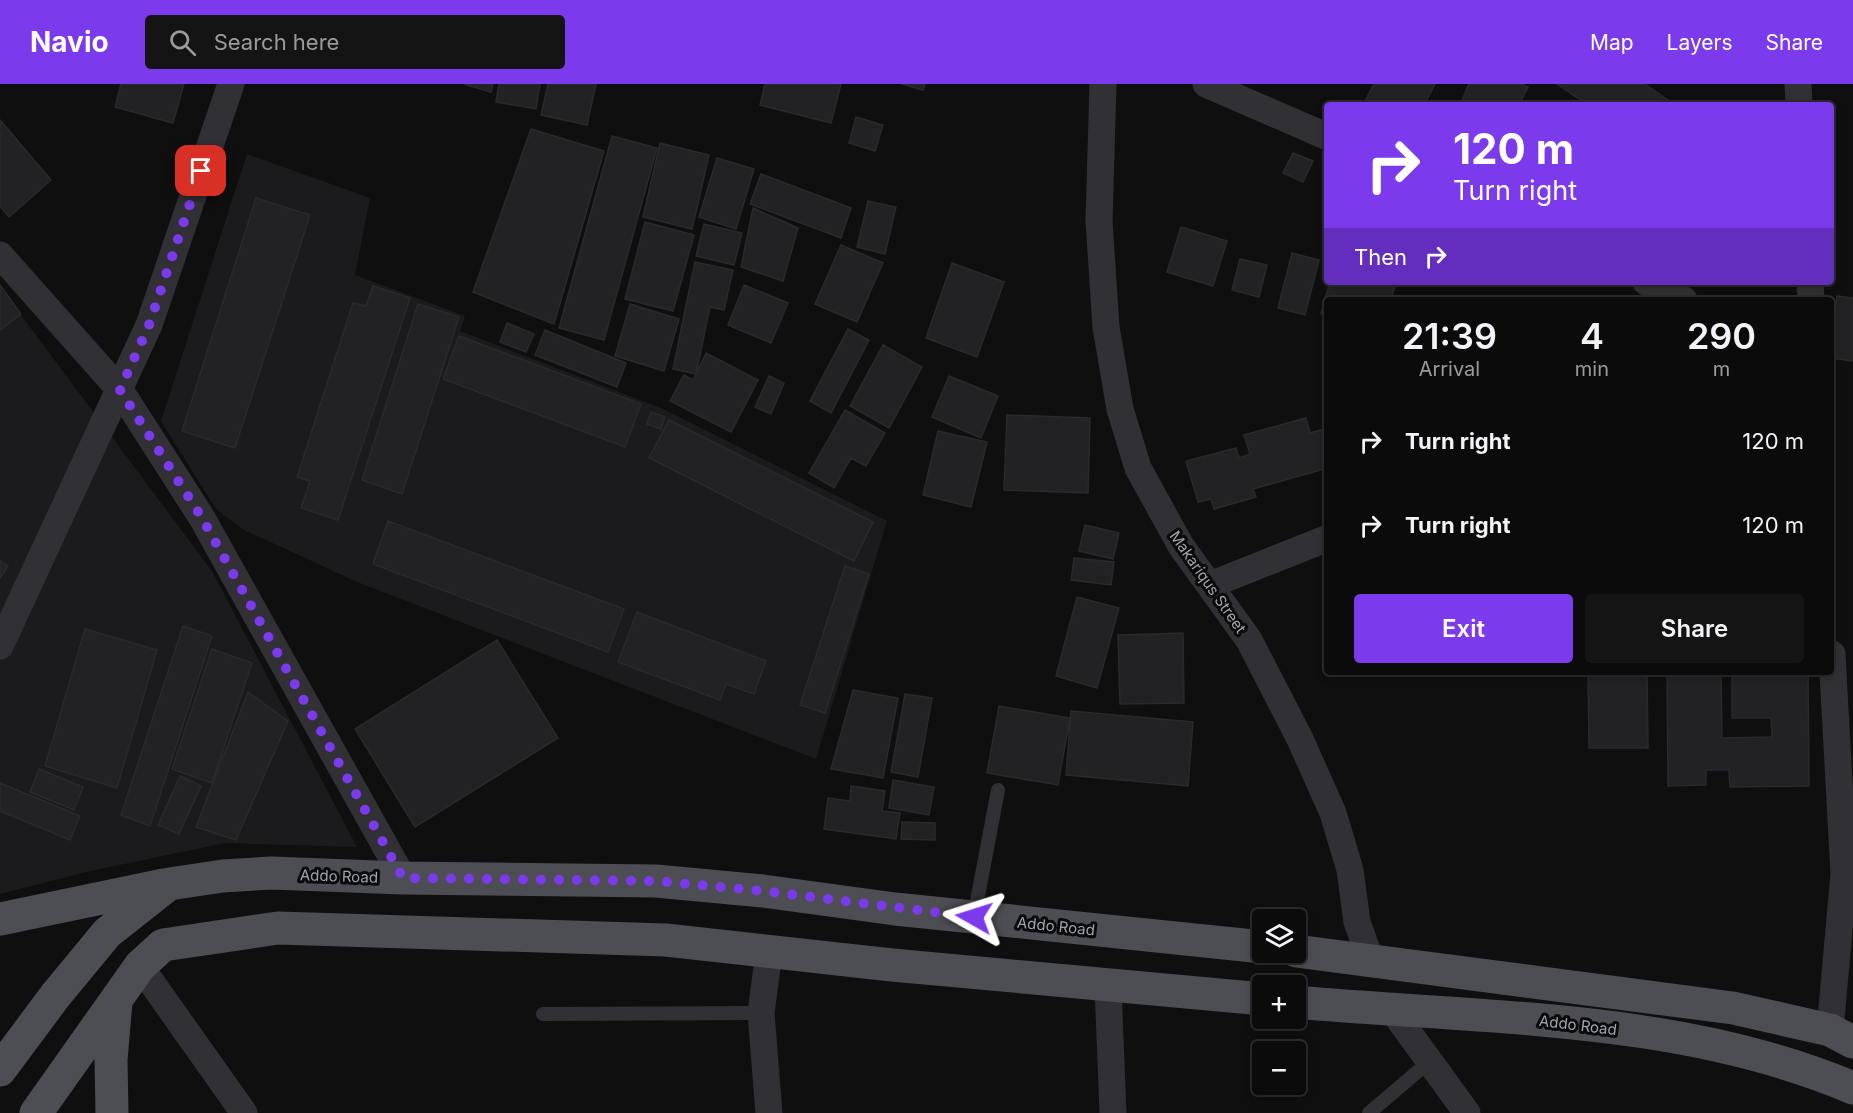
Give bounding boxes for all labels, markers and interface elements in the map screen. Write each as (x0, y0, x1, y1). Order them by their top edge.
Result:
search box (145, 15, 565, 69)
text: Navio (30, 25, 109, 59)
icon: search (166, 26, 199, 59)
text: Search here (214, 29, 339, 55)
text: Map (1590, 30, 1634, 55)
text: Layers (1667, 30, 1733, 55)
text: Share (1766, 30, 1823, 55)
text: 120 m (1453, 123, 1574, 174)
icon: right (1354, 126, 1432, 204)
pin (175, 145, 226, 196)
icon: arrive (184, 154, 217, 187)
text: Turn right (1453, 174, 1577, 207)
icon: right (1419, 240, 1452, 273)
text: Then (1354, 244, 1407, 270)
text: 21:39 (1402, 314, 1497, 358)
text: 4 (1580, 314, 1604, 358)
text: 290 (1687, 314, 1756, 358)
text: Arrival (1419, 357, 1480, 381)
text: min (1575, 357, 1609, 381)
text: m (1713, 357, 1730, 381)
icon: right (1354, 425, 1387, 458)
text: Turn right (1405, 428, 1511, 454)
text: 120 m (1742, 428, 1804, 454)
icon: right (1354, 509, 1387, 542)
text: Turn right (1405, 512, 1511, 538)
text: 120 m (1742, 512, 1804, 538)
street label: Makariqus Street (1166, 527, 1250, 637)
button: Exit (1354, 594, 1573, 663)
button: Share (1585, 594, 1804, 663)
street label: Addo Road (300, 865, 378, 887)
position arrow (942, 885, 1006, 949)
map controls (1252, 909, 1306, 1095)
button: layers (1252, 909, 1306, 963)
street label: Addo Road (1016, 912, 1096, 940)
button: + (1252, 975, 1306, 1029)
street label: Addo Road (1538, 1011, 1618, 1039)
button: − (1252, 1041, 1306, 1095)

